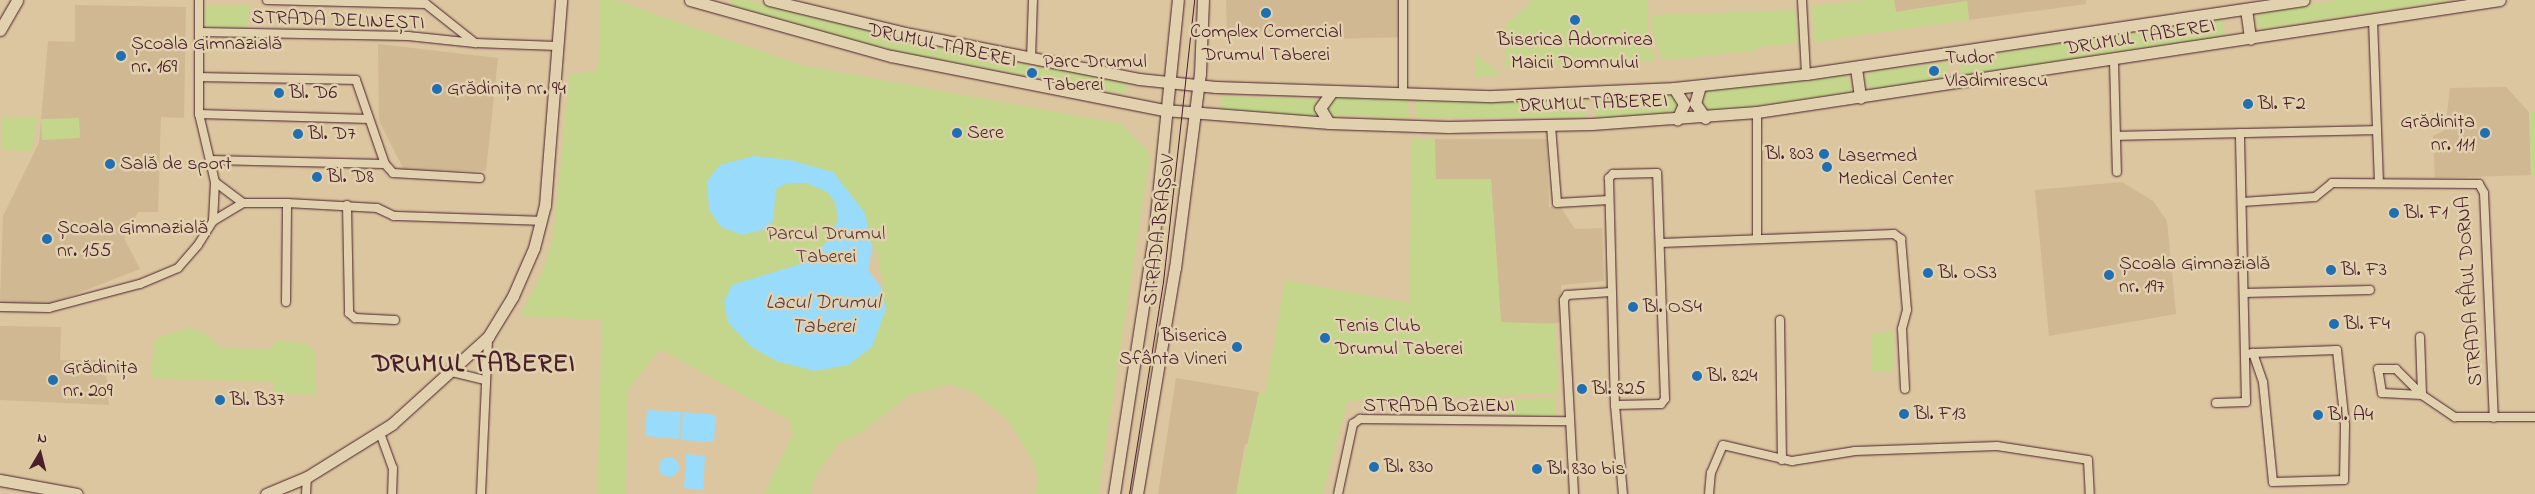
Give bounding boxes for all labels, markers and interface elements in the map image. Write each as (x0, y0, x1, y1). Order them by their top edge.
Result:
street label: STRADA DELINEȘTI (251, 6, 425, 36)
marker: Complex Comercial Drumul Taberei (1260, 7, 1272, 19)
marker: Biserica Adormirea Maicii Domnului (1569, 14, 1581, 26)
street label: DRUMUL TABEREI (2063, 14, 2217, 62)
street label: DRUMUL TABEREI (865, 19, 1019, 73)
place label: Complex Comercial Drumul Taberei (1190, 21, 1342, 68)
place label: Biserica Adormirea Maicii Domnului (1497, 28, 1653, 75)
place label: Școala Gimnazială nr. 169 (131, 32, 282, 79)
place label: Tudor Vladimirescu (1945, 47, 2048, 94)
marker: Școala Gimnazială nr. 169 (115, 50, 127, 62)
place label: Parc Drumul Taberei (1043, 50, 1147, 97)
marker: Tudor Vladimirescu (1927, 64, 1941, 78)
marker: Parc Drumul Taberei (1025, 66, 1039, 80)
place label: Grădinița nr. 94 (447, 77, 566, 101)
place label: Bl. D6 (289, 81, 337, 105)
marker: Grădinița nr. 94 (431, 83, 443, 95)
marker: Bl. D6 (273, 87, 285, 99)
street label: DRUMUL TABEREI (1516, 89, 1668, 119)
place label: Bl. F2 (2258, 92, 2306, 116)
marker: Bl. F2 (2242, 98, 2254, 110)
place label: Grădinița nr. 111 (2400, 110, 2475, 157)
place label: Sere (967, 121, 1004, 145)
place label: Bl. D7 (308, 122, 356, 146)
marker: Sere (951, 127, 963, 139)
marker: Grădinița nr. 111 (2479, 127, 2491, 139)
marker: Bl. D7 (292, 128, 304, 140)
place label: Bl. 803 (1765, 142, 1814, 166)
place label: Lasermed Medical Center (1838, 144, 1954, 191)
marker: Bl. 803 (1818, 148, 1830, 160)
place label: Sală de sport (120, 152, 232, 176)
street label: STRADA BRAȘOV (1139, 153, 1181, 307)
marker: Sală de sport (104, 158, 116, 170)
marker: Lasermed Medical Center (1820, 160, 1834, 174)
place label: Bl. D8 (327, 165, 374, 189)
marker: Bl. D8 (311, 171, 323, 183)
street label: STRADA RÂUL DORNA (2451, 195, 2489, 387)
place label: Bl. F1 (2404, 201, 2448, 225)
marker: Bl. F1 (2388, 207, 2400, 219)
place label: Școala Gimnazială nr. 155 (57, 216, 208, 263)
park label: Parcul Drumul Taberei (767, 222, 885, 269)
marker: Școala Gimnazială nr. 155 (41, 233, 53, 245)
place label: Școala Gimnazială nr. 197 (2119, 252, 2270, 299)
place label: Bl. F3 (2341, 258, 2387, 282)
place label: Bl. OS3 (1938, 261, 1997, 285)
marker: Bl. F3 (2325, 264, 2337, 276)
marker: Bl. OS3 (1922, 267, 1934, 279)
marker: Școala Gimnazială nr. 197 (2103, 269, 2115, 281)
water label: Lacul Drumul Taberei (766, 290, 880, 340)
place label: Bl. OS4 (1643, 295, 1702, 319)
marker: Bl. OS4 (1627, 301, 1639, 313)
place label: Bl. F4 (2344, 312, 2390, 336)
place label: Tenis Club Drumul Taberei (1335, 314, 1463, 361)
marker: Bl. F4 (2328, 318, 2340, 330)
place label: Biserica Sfânta Vineri (1119, 324, 1227, 371)
marker: Tenis Club Drumul Taberei (1319, 332, 1331, 344)
marker: Biserica Sfânta Vineri (1231, 341, 1243, 353)
district label: DRUMUL TABEREI (371, 350, 577, 380)
place label: Grădinița nr. 209 (63, 356, 138, 403)
place label: Bl. 824 (1707, 364, 1757, 388)
marker: Bl. 824 (1691, 370, 1703, 382)
marker: Grădinița nr. 209 (47, 374, 59, 386)
place label: Bl. 825 (1592, 377, 1646, 401)
marker: Bl. 825 (1576, 383, 1588, 395)
place label: Bl. B37 (230, 388, 285, 412)
marker: Bl. B37 (214, 394, 226, 406)
street label: STRADA BOZIENI (1363, 394, 1515, 418)
place label: Bl. F13 (1914, 402, 1966, 426)
place label: Bl. A4 (2328, 403, 2373, 427)
marker: Bl. F13 (1898, 408, 1910, 420)
marker: Bl. A4 (2312, 409, 2324, 421)
text: N (36, 428, 48, 450)
north arrow (15, 429, 65, 479)
place label: Bl. 830 (1384, 455, 1433, 479)
place label: Bl. 830 bis (1547, 457, 1625, 481)
marker: Bl. 830 (1368, 461, 1380, 473)
marker: Bl. 830 bis (1531, 463, 1543, 475)

